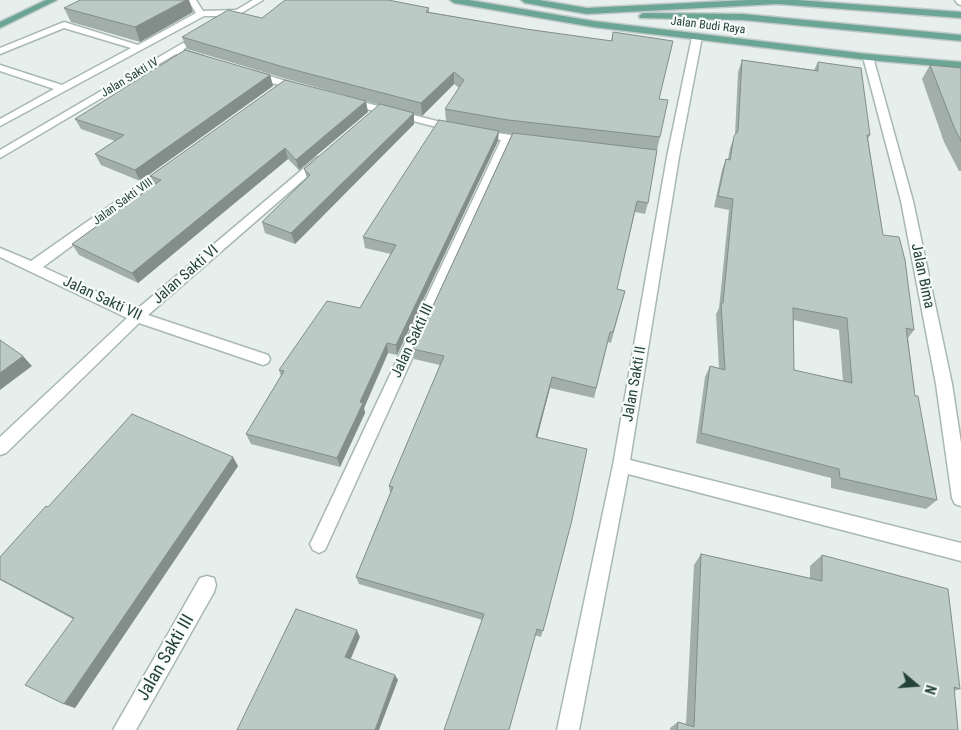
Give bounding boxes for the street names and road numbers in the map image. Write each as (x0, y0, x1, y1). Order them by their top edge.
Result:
street label: Jalan Budi Raya (670, 14, 746, 38)
street label: Jalan Sakti IV (99, 55, 161, 101)
street label: Jalan Sakti VIII (90, 175, 156, 229)
street label: Jalan Sakti VI (150, 242, 222, 308)
street label: Jalan Bima (906, 242, 938, 310)
street label: Jalan Sakti VII (60, 273, 144, 325)
street label: Jalan Sakti III (388, 301, 438, 381)
street label: Jalan Sakti II (620, 345, 650, 423)
street label: Jalan Sakti III (133, 611, 199, 705)

